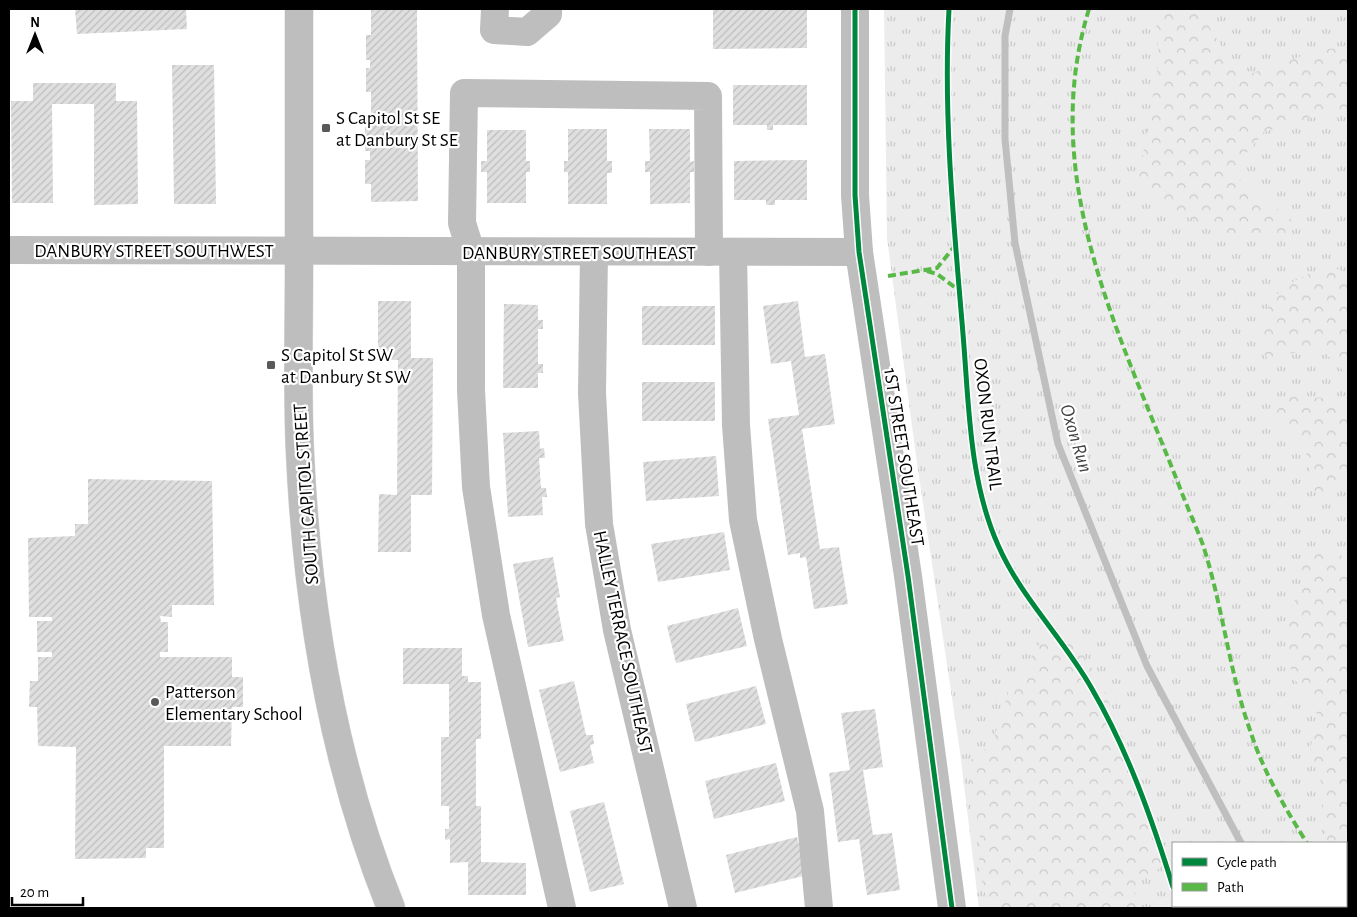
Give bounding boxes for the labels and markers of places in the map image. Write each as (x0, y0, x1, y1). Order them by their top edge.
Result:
place label: S Capitol St SE at Danbury St SE (336, 109, 458, 150)
marker: S Capitol St SE at Danbury St SE (320, 122, 332, 134)
place label: S Capitol St SW at Danbury St SW (281, 346, 411, 387)
marker: S Capitol St SW at Danbury St SW (265, 359, 277, 371)
place label: Patterson Elementary School (165, 683, 303, 724)
marker: Patterson Elementary School (149, 696, 161, 708)

